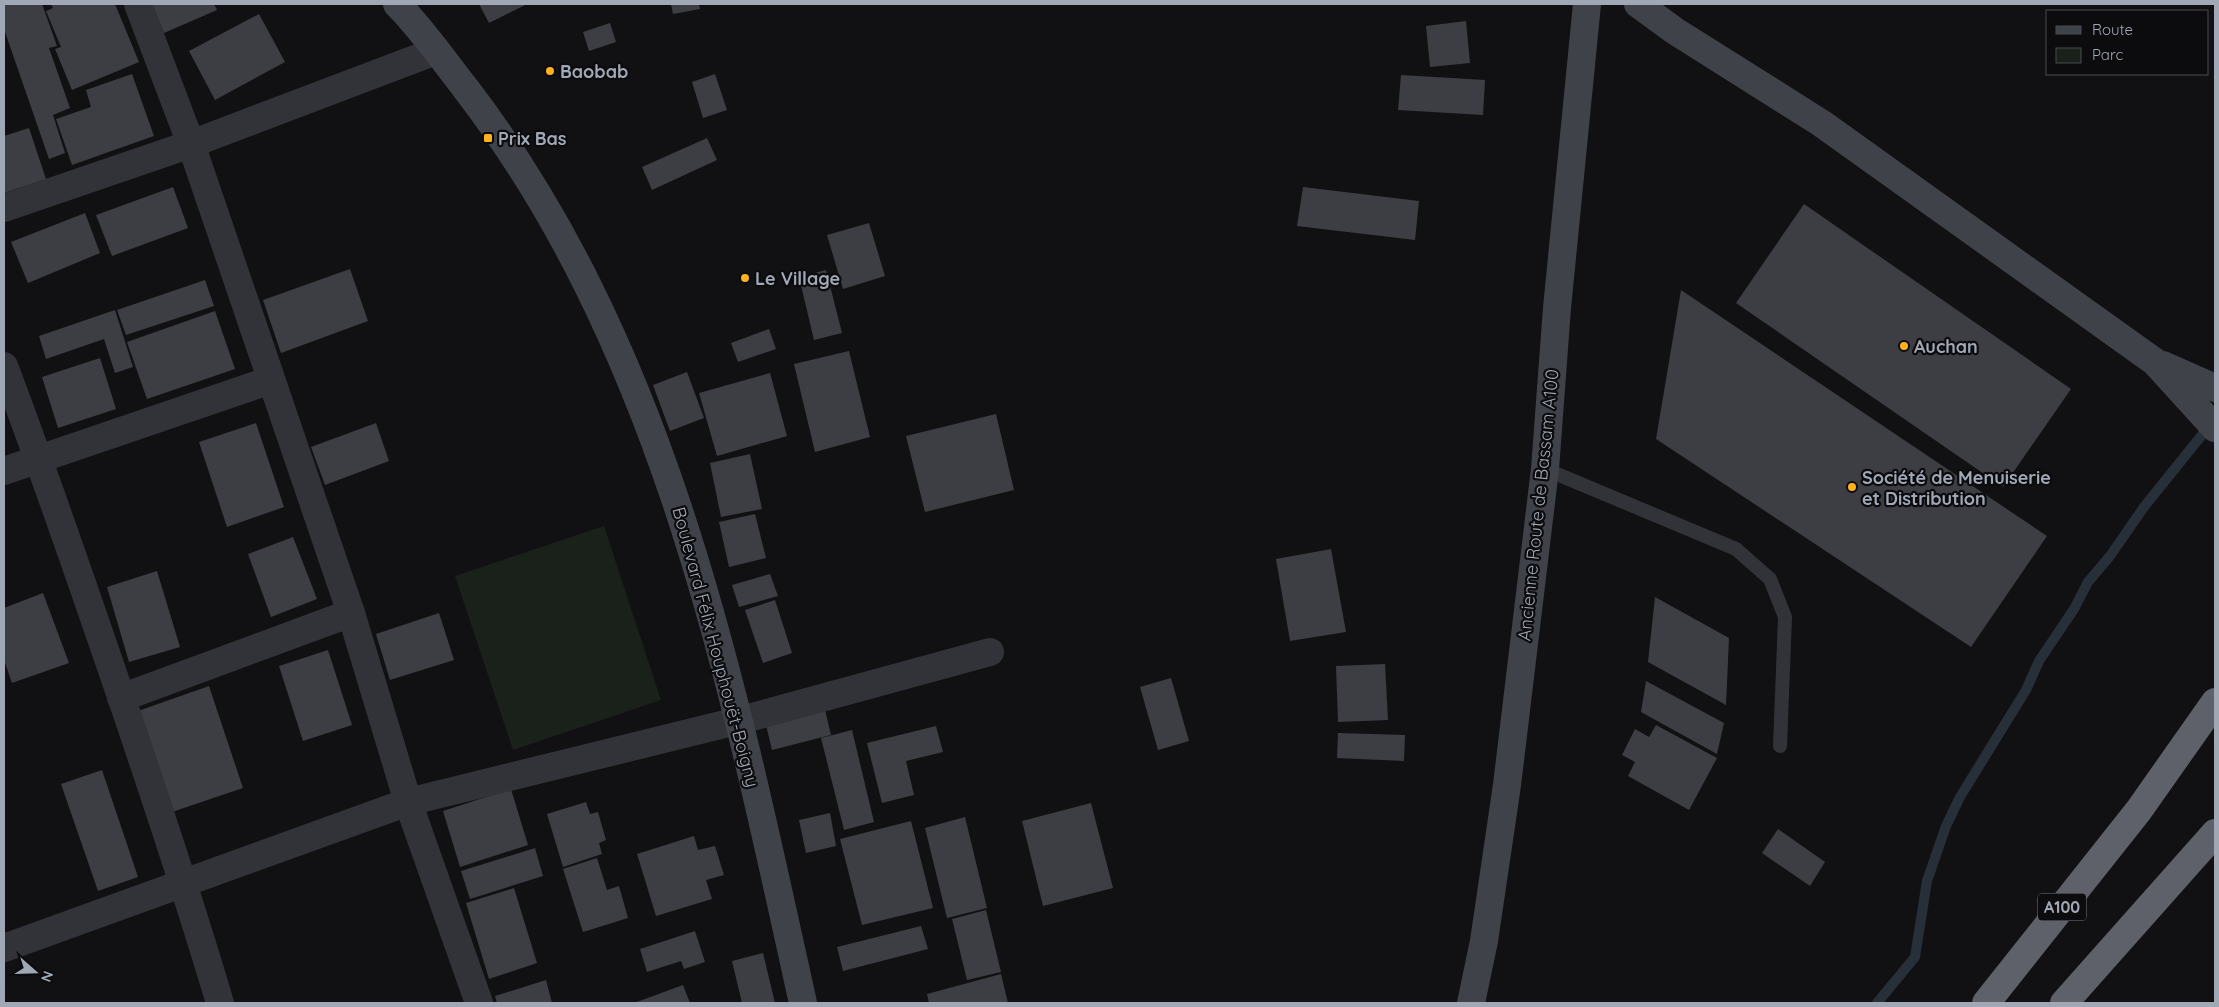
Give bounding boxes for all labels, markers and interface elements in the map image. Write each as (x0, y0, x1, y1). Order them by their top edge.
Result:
legend (2046, 10, 2209, 75)
text: Route (2092, 20, 2133, 39)
text: Parc (2092, 45, 2123, 64)
place label: Baobab (560, 60, 628, 83)
marker: Baobab (544, 65, 556, 77)
place label: Prix Bas (498, 127, 567, 150)
marker: Prix Bas (482, 132, 494, 144)
place label: Le Village (755, 267, 840, 290)
marker: Le Village (739, 272, 751, 284)
place label: Auchan (1914, 335, 1978, 358)
marker: Auchan (1898, 340, 1910, 352)
street label: Ancienne Route de Bassam A100 (1512, 368, 1564, 642)
place label: Société de Menuiserie et Distribution (1862, 466, 2051, 510)
marker: Société de Menuiserie et Distribution (1846, 481, 1858, 493)
street label: Boulevard Félix Houphouët-Boigny (667, 504, 765, 790)
road number: A100 (2038, 894, 2086, 920)
north arrow (10, 947, 60, 997)
text: N (37, 969, 57, 984)

